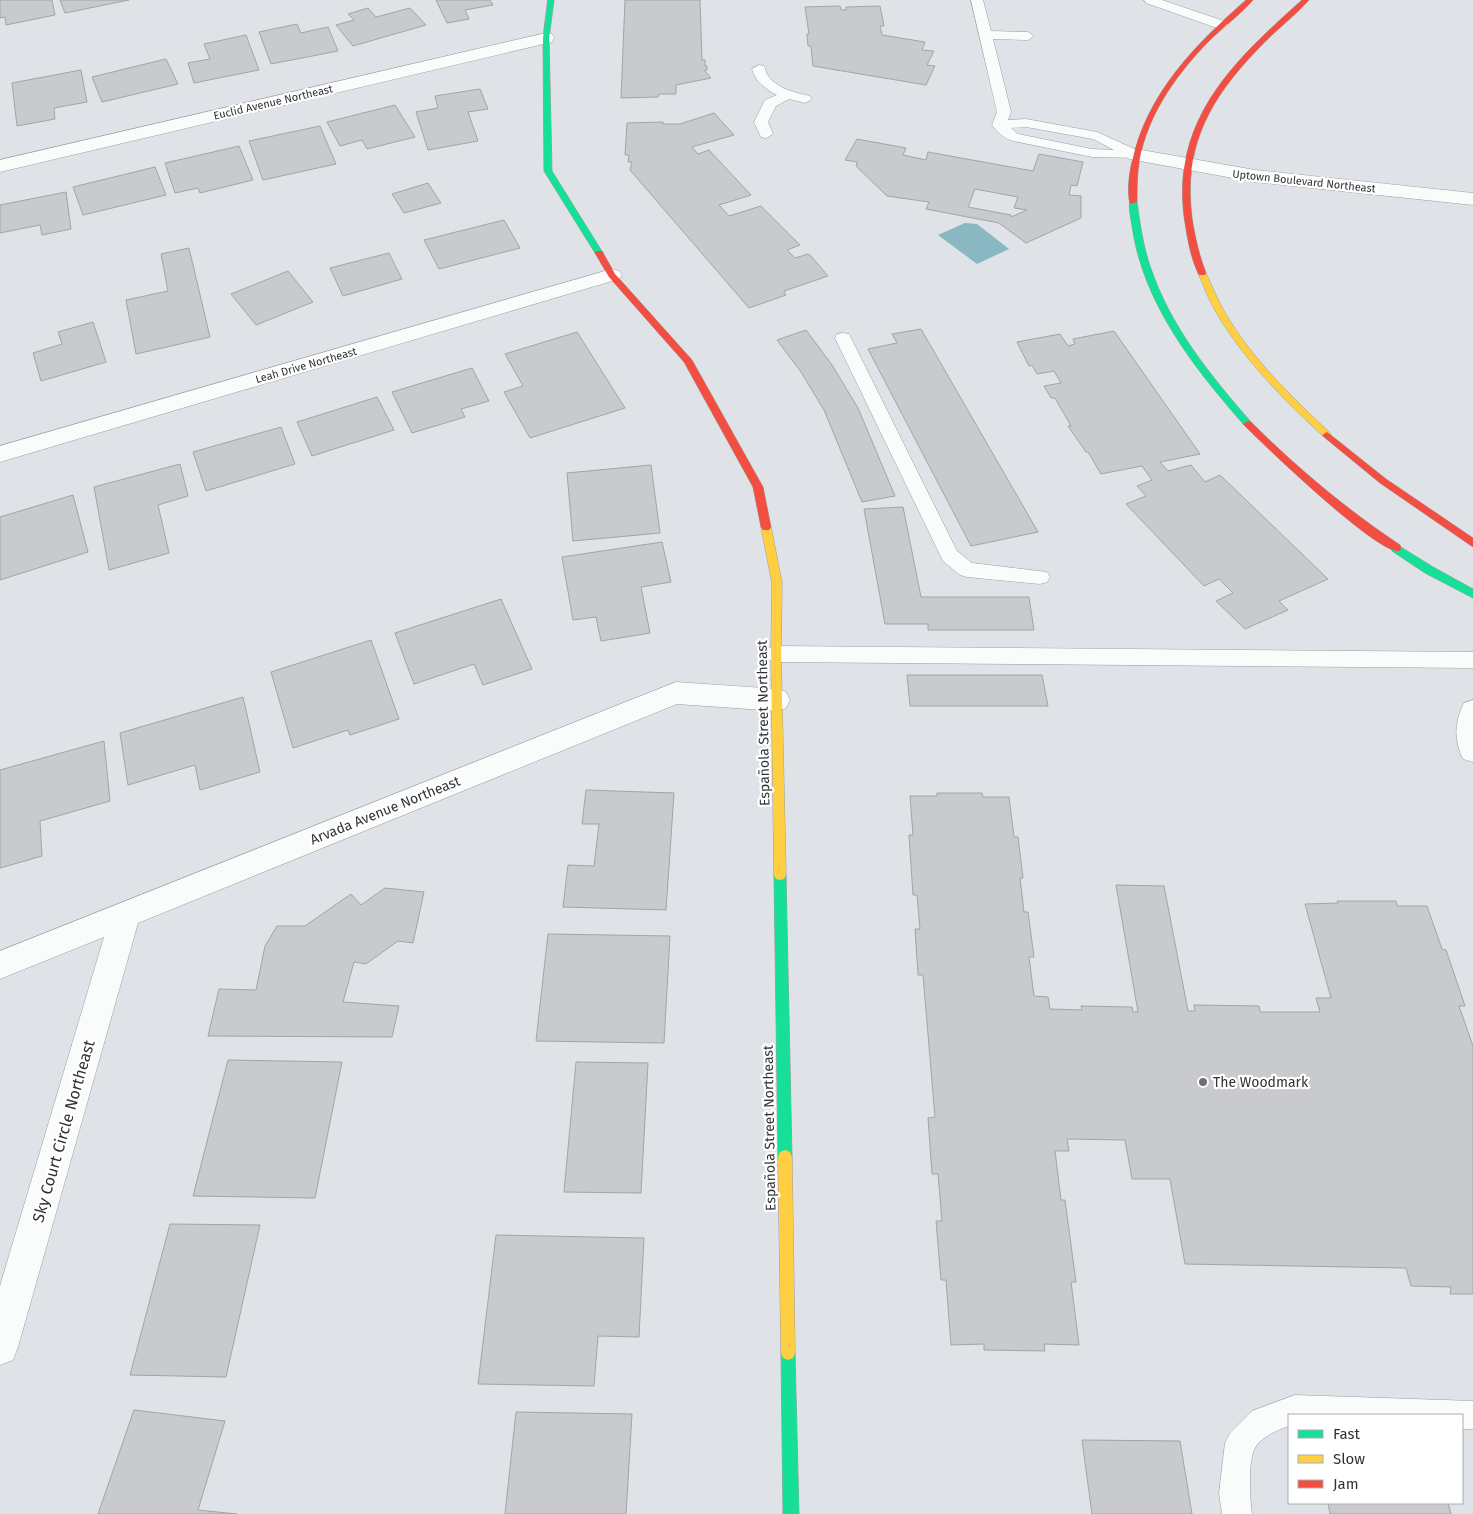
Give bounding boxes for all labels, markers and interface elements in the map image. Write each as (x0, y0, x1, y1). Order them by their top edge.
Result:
street label: Euclid Avenue Northeast (212, 82, 334, 123)
street label: Uptown Boulevard Northeast (1232, 168, 1376, 195)
street label: Leah Drive Northeast (254, 345, 358, 386)
street label: Española Street Northeast (754, 639, 773, 806)
street label: Arvada Avenue Northeast (308, 772, 464, 848)
street label: Sky Court Circle Northeast (28, 1038, 99, 1225)
street label: Española Street Northeast (760, 1044, 779, 1211)
place label: The Woodmark (1213, 1074, 1309, 1091)
marker: The Woodmark (1197, 1076, 1209, 1088)
legend (1288, 1414, 1463, 1504)
text: Fast (1333, 1425, 1360, 1443)
text: Slow (1333, 1450, 1365, 1468)
text: Jam (1333, 1475, 1359, 1493)

